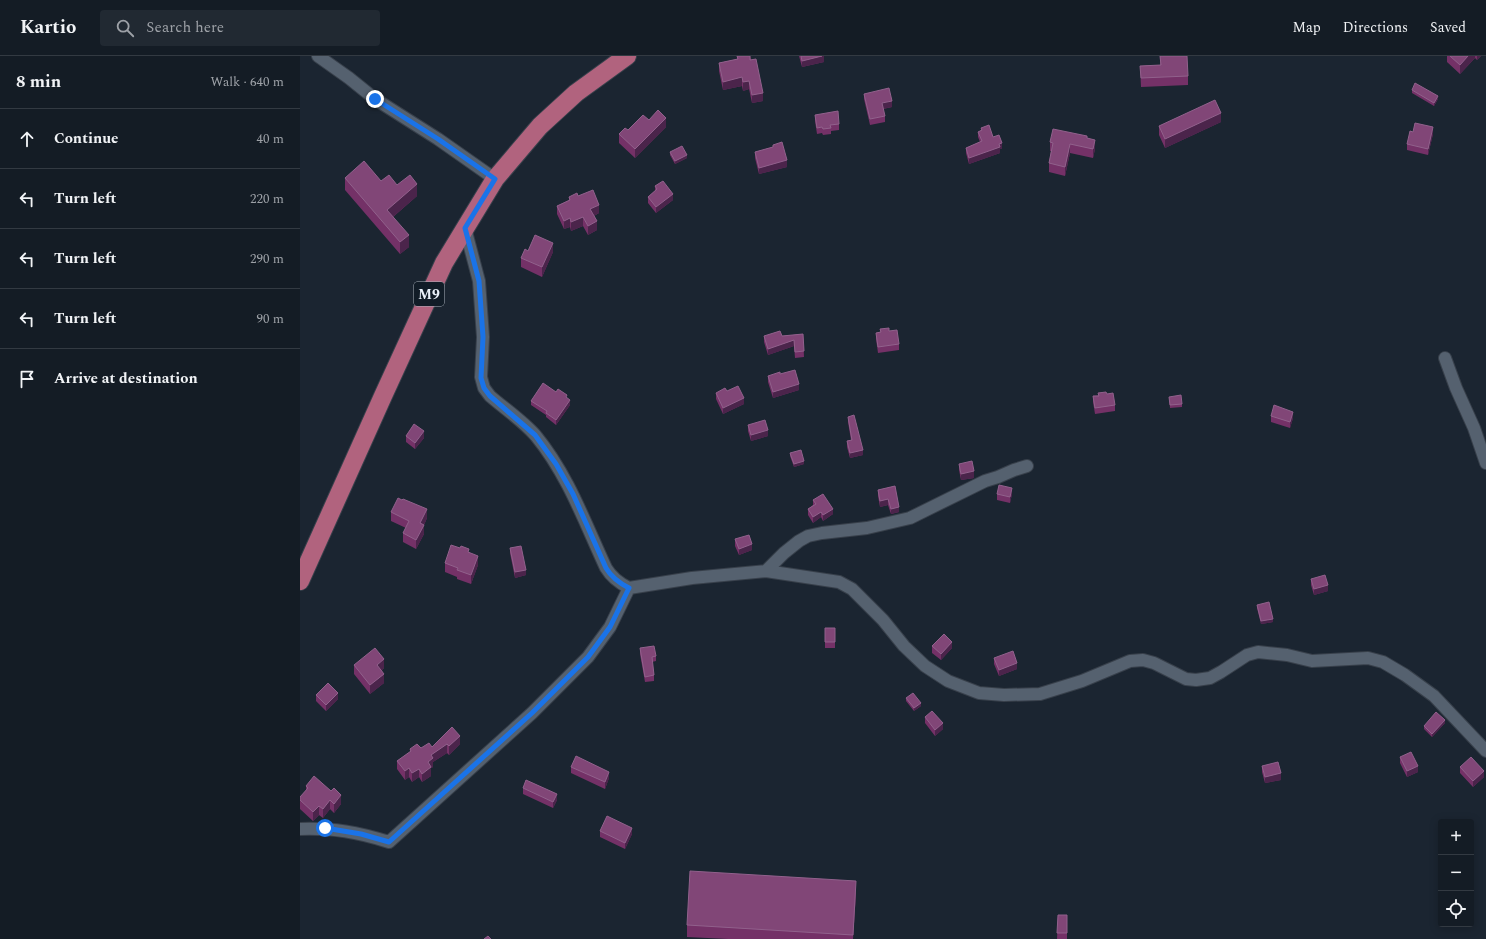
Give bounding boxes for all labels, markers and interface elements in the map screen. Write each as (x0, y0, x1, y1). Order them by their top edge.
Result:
search box (100, 10, 380, 46)
text: Kartio (20, 13, 76, 42)
text: Search here (146, 16, 224, 39)
icon: search (114, 17, 136, 39)
text: Map (1293, 17, 1321, 38)
text: Directions (1343, 17, 1408, 38)
text: Saved (1430, 17, 1466, 38)
text: 8 min (16, 69, 61, 95)
text: Walk · 640 m (210, 72, 284, 92)
route end (366, 90, 384, 108)
text: Continue (54, 127, 119, 150)
icon: ahead (16, 128, 38, 150)
text: 40 m (257, 129, 284, 149)
text: Turn left (54, 187, 116, 210)
icon: left (16, 188, 38, 210)
text: 220 m (250, 189, 284, 209)
text: Turn left (54, 247, 116, 270)
icon: left (16, 248, 38, 270)
text: 290 m (250, 249, 284, 269)
road number: M9 (414, 282, 444, 306)
text: Turn left (54, 307, 116, 330)
icon: left (16, 308, 38, 330)
text: 90 m (257, 309, 284, 329)
text: Arrive at destination (54, 367, 198, 390)
icon: arrive (16, 368, 38, 390)
route start (316, 819, 334, 837)
map controls (1438, 819, 1474, 927)
button: + (1438, 819, 1474, 855)
button: − (1438, 855, 1474, 891)
button: locate (1438, 891, 1474, 927)

